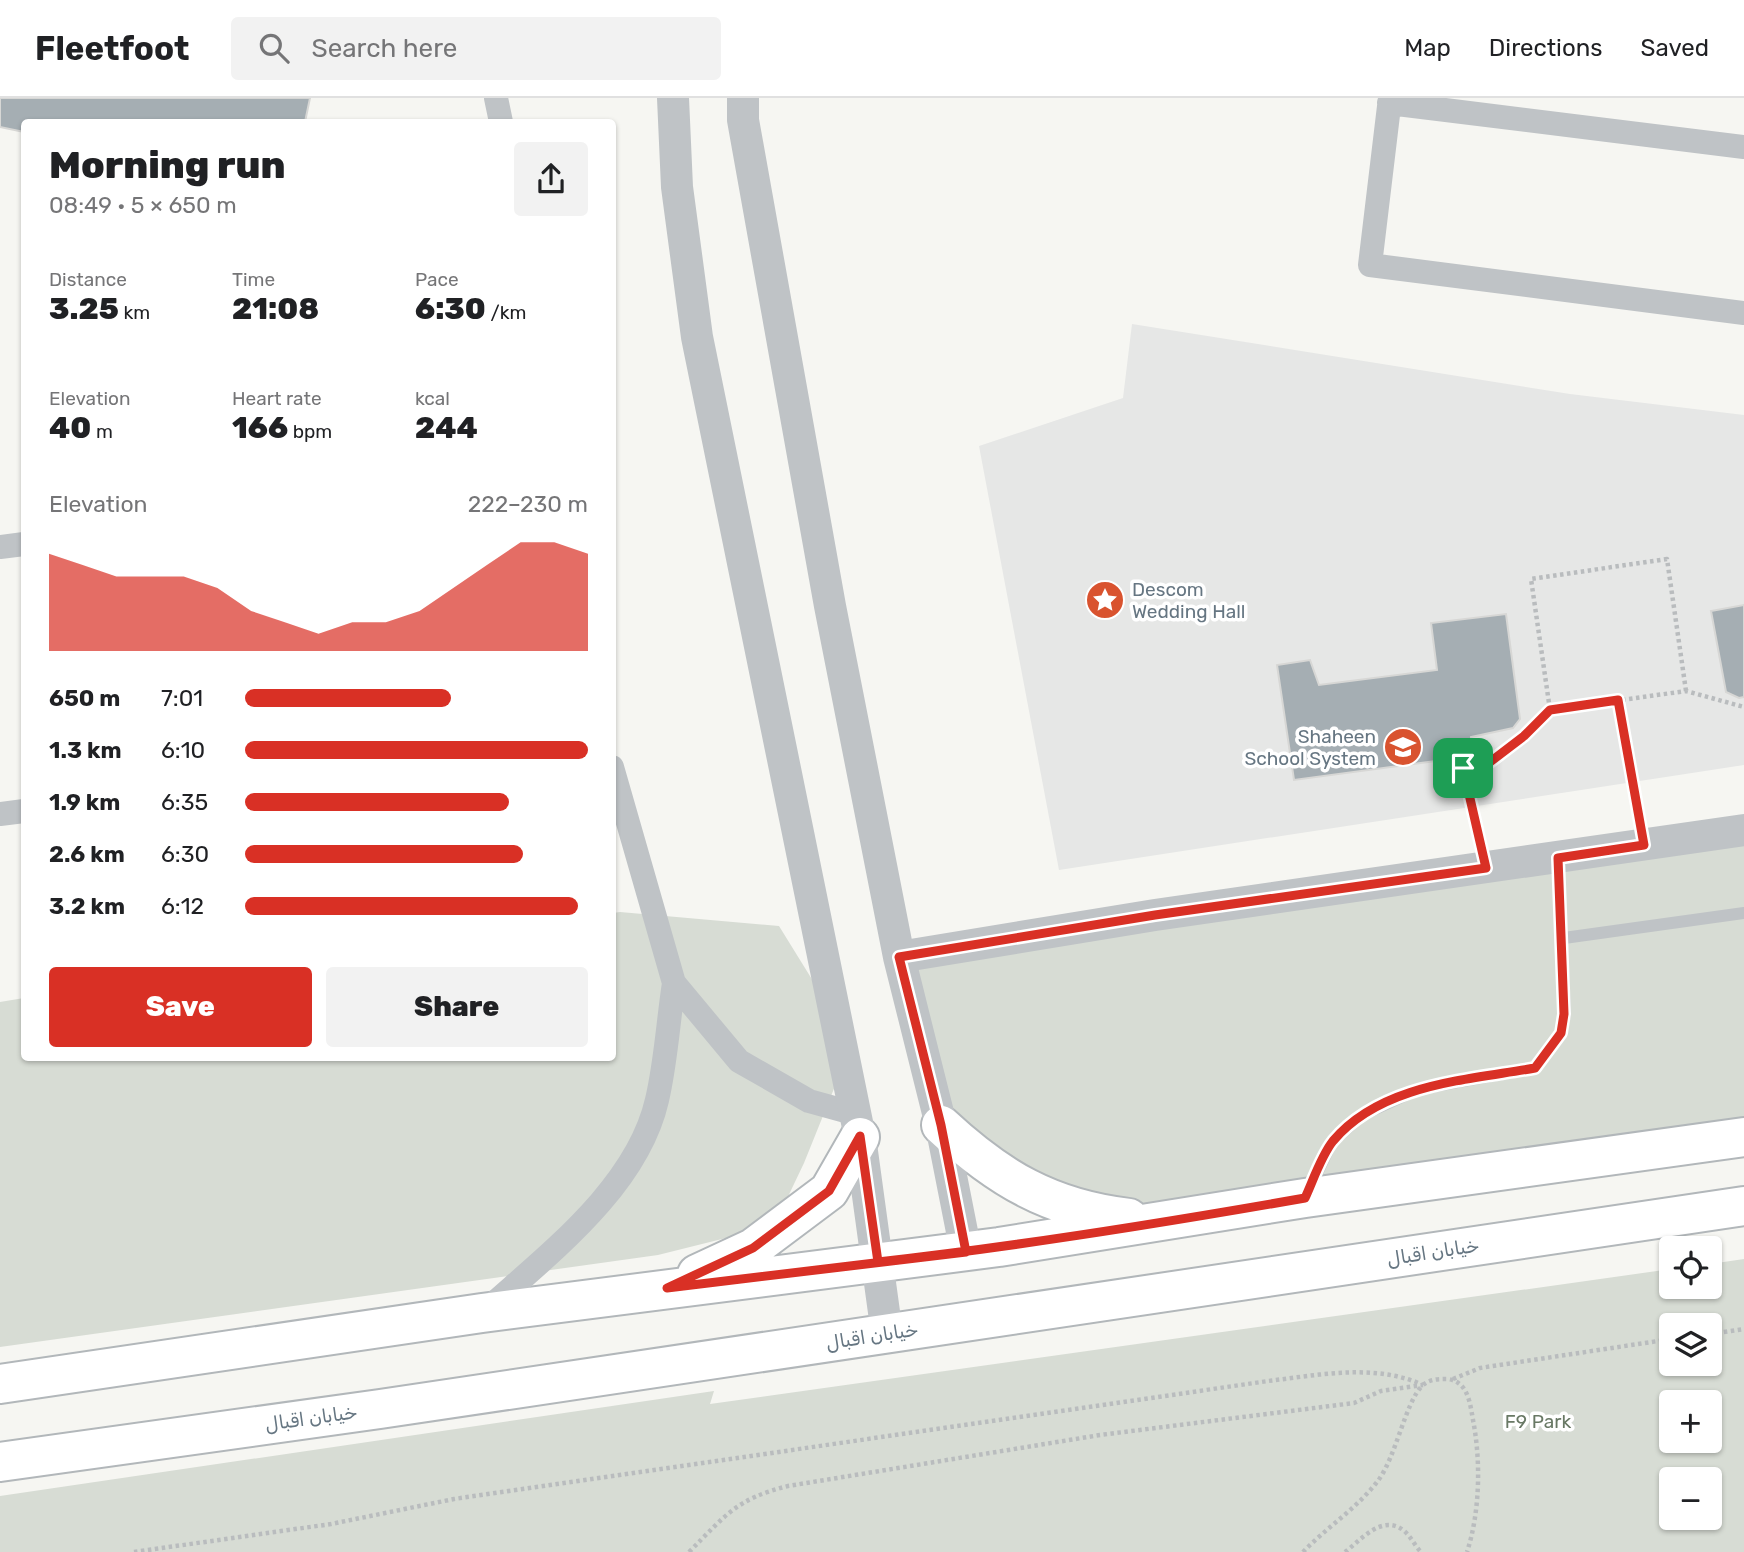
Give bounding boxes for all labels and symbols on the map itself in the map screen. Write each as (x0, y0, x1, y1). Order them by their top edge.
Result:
place label: Descom Wedding Hall (1132, 578, 1245, 623)
place icon: Descom Wedding Hall (1084, 579, 1126, 621)
place label: Shaheen School System (1244, 725, 1376, 770)
school or university icon: Shaheen School System (1382, 726, 1424, 768)
pin (1433, 738, 1493, 798)
street label: خیابان اقبال (1385, 1233, 1481, 1271)
street label: خیابان اقبال (824, 1317, 920, 1355)
street label: خیابان اقبال (263, 1400, 359, 1436)
park label: F9 Park (1505, 1410, 1571, 1433)

